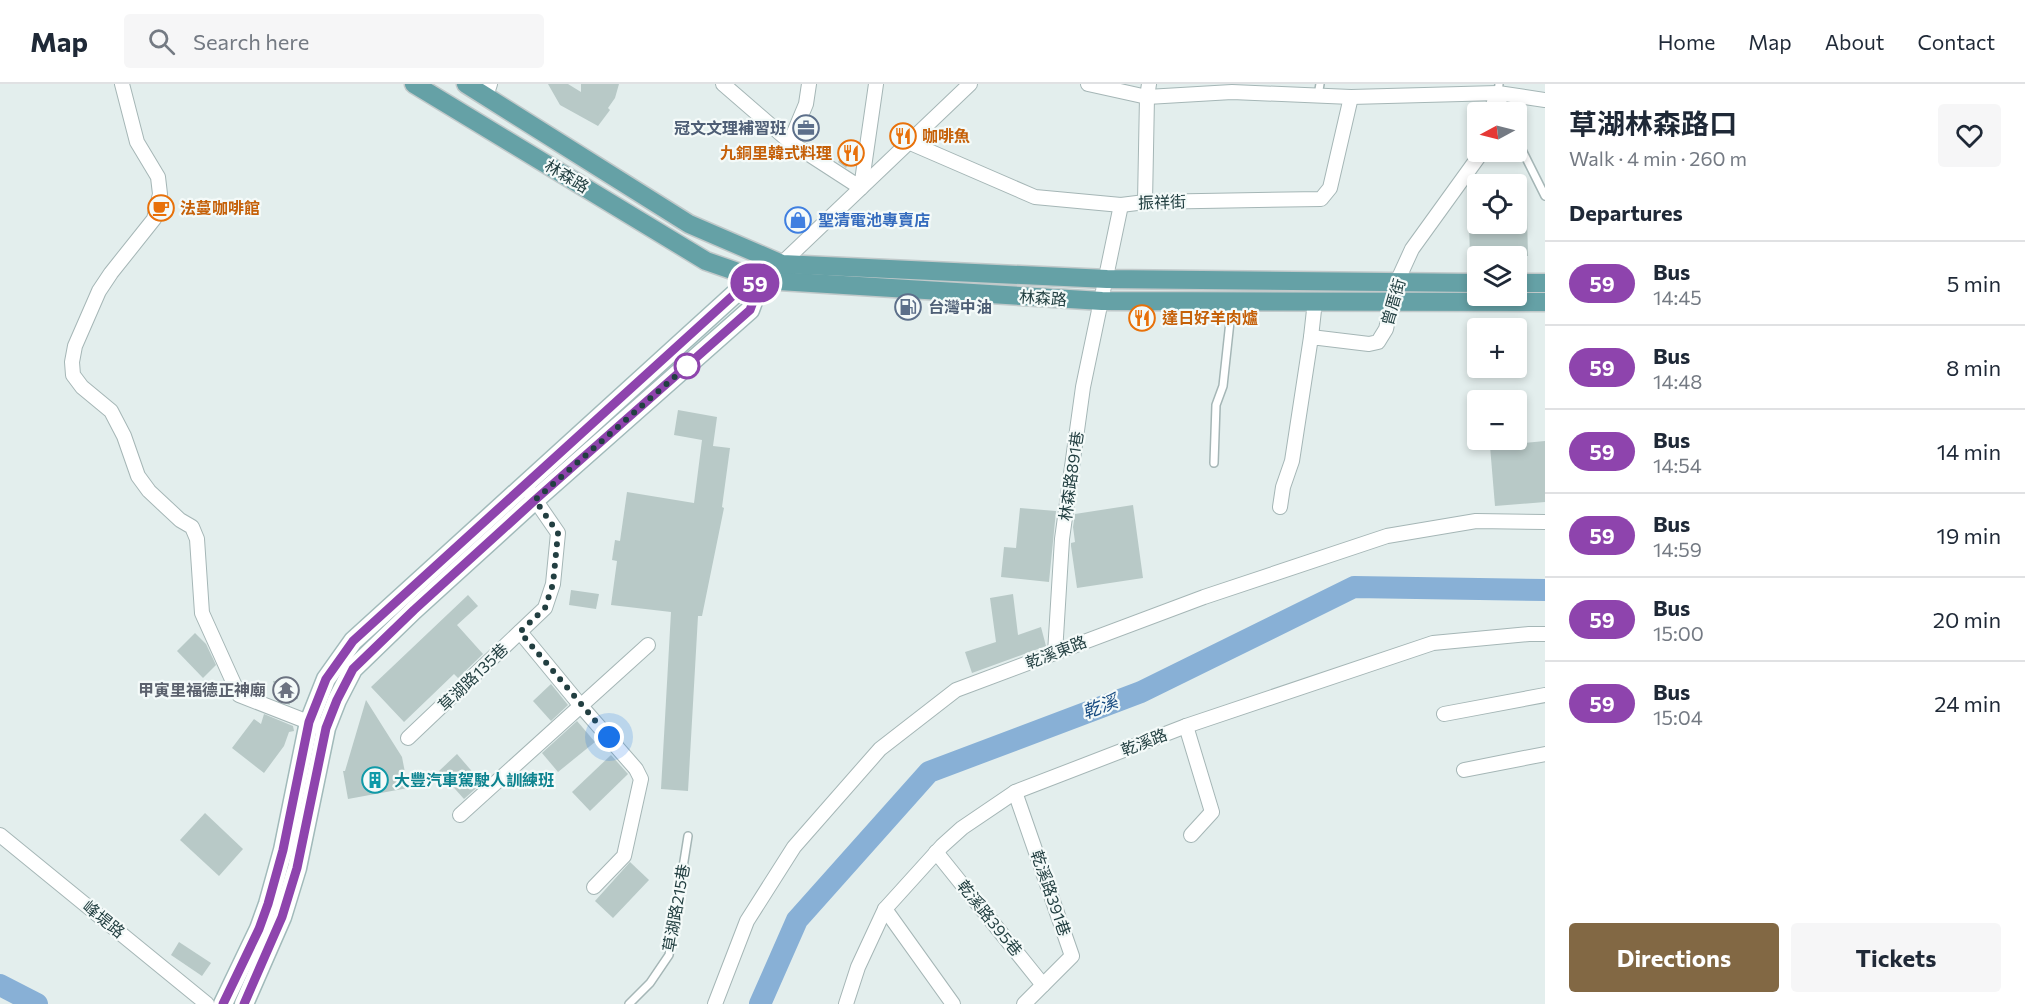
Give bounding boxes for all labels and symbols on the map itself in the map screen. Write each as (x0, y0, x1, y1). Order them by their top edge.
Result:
north arrow (1467, 102, 1527, 162)
office icon: 冠文文理補習班 (791, 113, 821, 143)
place label: 冠文文理補習班 (674, 118, 786, 137)
restaurant icon: 咖啡魚 (888, 121, 918, 151)
place label: 咖啡魚 (922, 126, 970, 145)
restaurant icon: 九銅里韓式料理 (836, 138, 866, 168)
place label: 九銅里韓式料理 (720, 143, 832, 162)
street label: 林森路 (542, 155, 593, 196)
street label: 振祥街 (1138, 191, 1186, 212)
cafe icon: 法蔓咖啡館 (146, 193, 176, 223)
place label: 法蔓咖啡館 (180, 198, 260, 217)
shop icon: 聖清電池專賣店 (783, 205, 813, 235)
place label: 聖清電池專賣店 (818, 210, 930, 229)
line badge: 59 (728, 264, 782, 302)
street label: 曾厝街 (1377, 276, 1408, 328)
street label: 林森路 (1018, 286, 1068, 309)
fuel station icon: 台灣中油 (893, 292, 923, 322)
place label: 台灣中油 (928, 297, 992, 316)
restaurant icon: 達日好羊肉爐 (1127, 303, 1157, 333)
place label: 達日好羊肉爐 (1162, 308, 1258, 327)
unlabelled marker (674, 353, 700, 379)
street label: 林森路891巷 (1055, 430, 1086, 522)
street label: 乾溪東路 (1023, 631, 1089, 672)
street label: 草湖路135巷 (434, 639, 511, 714)
temple icon: 甲寅里福德正神廟 (271, 675, 301, 705)
place label: 甲寅里福德正神廟 (138, 680, 266, 699)
water label: 乾溪 (1079, 688, 1123, 723)
your location (594, 722, 624, 752)
street label: 乾溪路 (1118, 724, 1170, 759)
building icon: 大豐汽車駕駛人訓練班 (360, 765, 390, 795)
place label: 大豐汽車駕駛人訓練班 (394, 770, 554, 789)
street label: 乾溪路391巷 (1028, 847, 1075, 938)
street label: 草湖路215巷 (658, 862, 693, 953)
street label: 乾溪路395巷 (954, 876, 1027, 959)
street label: 峰堤路 (80, 896, 129, 941)

